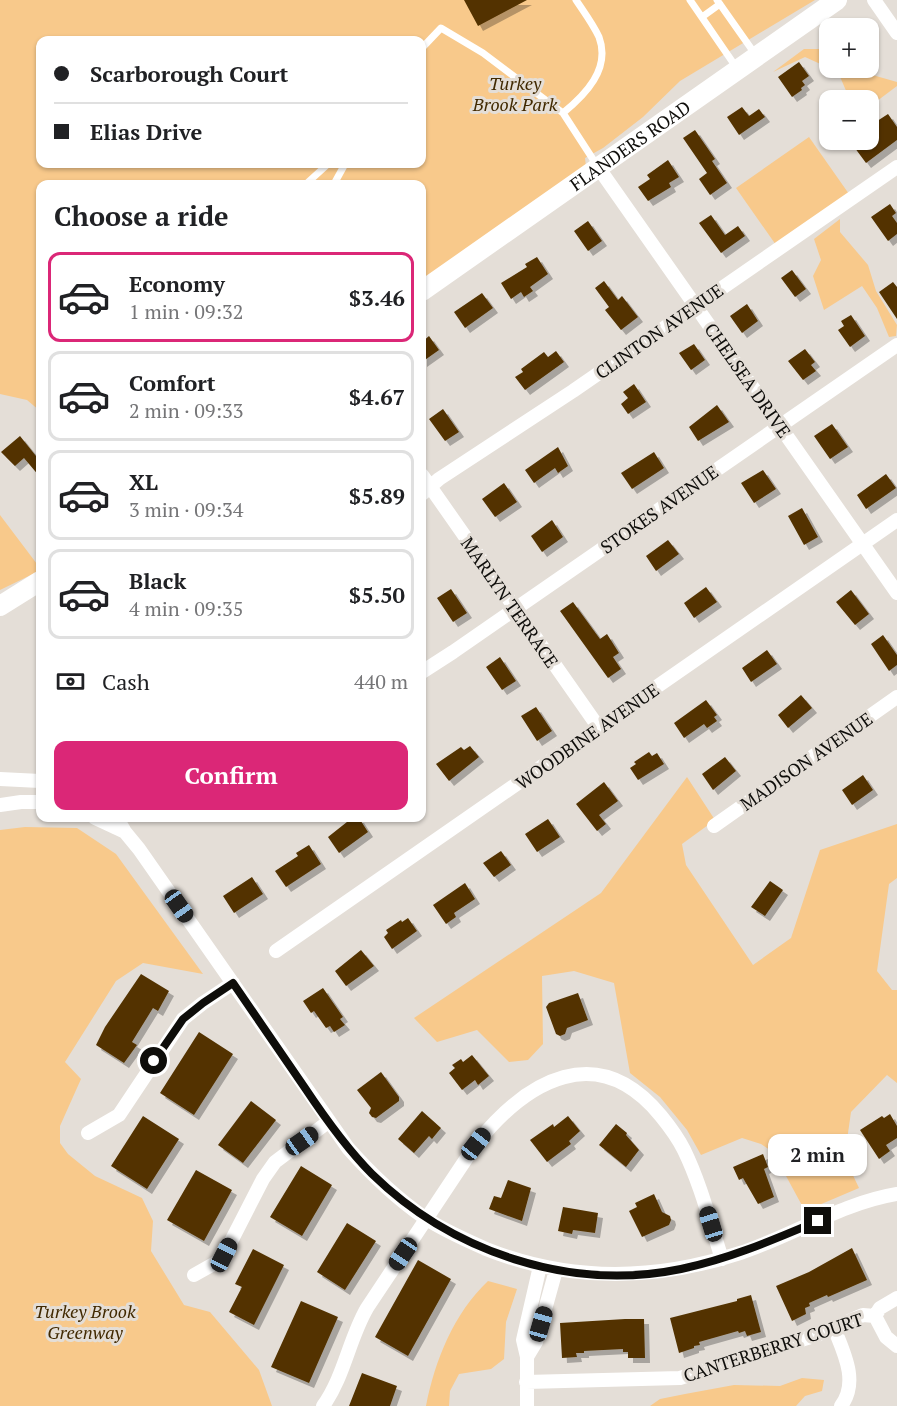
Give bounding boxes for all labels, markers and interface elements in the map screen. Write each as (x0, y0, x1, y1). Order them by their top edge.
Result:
map controls (819, 18, 879, 150)
button: + (819, 18, 879, 78)
text: Scarborough Court (90, 59, 288, 88)
park label: Turkey Brook Park (472, 71, 558, 116)
button: − (819, 90, 879, 150)
street label: FLANDERS ROAD (565, 95, 695, 196)
text: Elias Drive (90, 117, 202, 146)
text: Choose a ride (54, 198, 229, 234)
text: Economy (129, 269, 225, 298)
icon: car (57, 270, 111, 324)
street label: CLINTON AVENUE (590, 278, 728, 384)
text: $3.46 (349, 283, 405, 312)
text: 1 min · 09:32 (129, 298, 243, 325)
street label: CHELSEA DRIVE (699, 318, 797, 442)
text: Comfort (129, 368, 215, 397)
icon: car (57, 369, 111, 423)
text: $4.67 (349, 382, 405, 411)
text: 2 min · 09:33 (129, 397, 243, 424)
street label: STOKES AVENUE (595, 459, 723, 559)
text: XL (129, 467, 158, 496)
icon: car (57, 468, 111, 522)
text: $5.89 (349, 481, 405, 510)
text: 3 min · 09:34 (129, 496, 243, 523)
street label: MARLYN TERRACE (456, 532, 564, 672)
text: Black (129, 566, 186, 595)
icon: car (57, 567, 111, 621)
text: $5.50 (349, 580, 405, 609)
text: 4 min · 09:35 (129, 595, 243, 622)
icon: cash (54, 665, 87, 698)
text: Cash (102, 667, 150, 696)
text: 440 m (354, 668, 408, 695)
street label: WOODBINE AVENUE (511, 678, 663, 794)
street label: MADISON AVENUE (735, 706, 877, 816)
button: Confirm (54, 741, 408, 810)
car (161, 886, 197, 926)
route start (140, 1047, 167, 1074)
car (282, 1123, 322, 1159)
car (458, 1124, 494, 1164)
callout: 2 min (768, 1134, 868, 1176)
text: 2 min (790, 1141, 845, 1168)
car (697, 1204, 725, 1244)
route end (804, 1207, 831, 1234)
car (385, 1234, 421, 1274)
car (208, 1235, 240, 1275)
park label: Turkey Brook Greenway (34, 1299, 136, 1344)
car (527, 1304, 555, 1344)
street label: CANTERBERRY COURT (680, 1307, 866, 1387)

